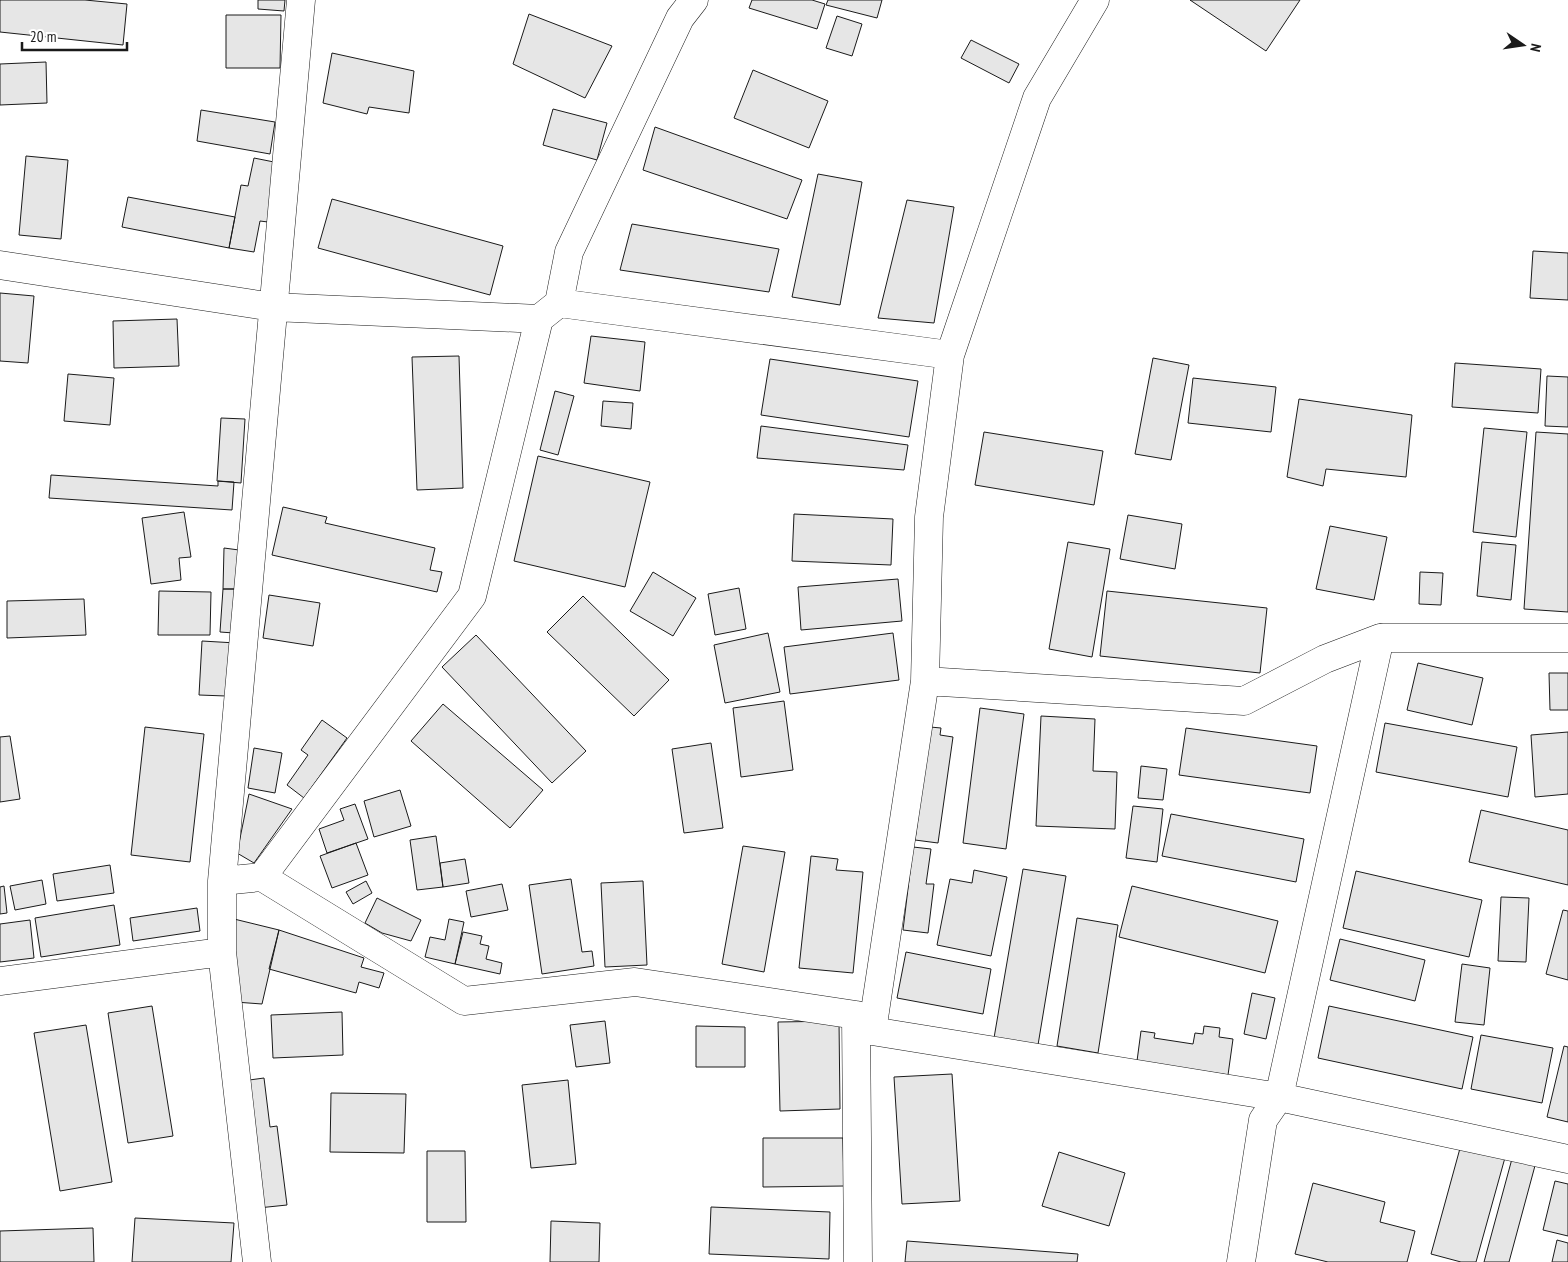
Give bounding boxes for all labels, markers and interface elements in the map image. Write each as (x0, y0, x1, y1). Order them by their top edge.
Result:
scale bar (22, 20, 128, 52)
north arrow (1498, 20, 1548, 70)
text: 20 m (30, 27, 56, 46)
text: N (1526, 42, 1545, 54)

